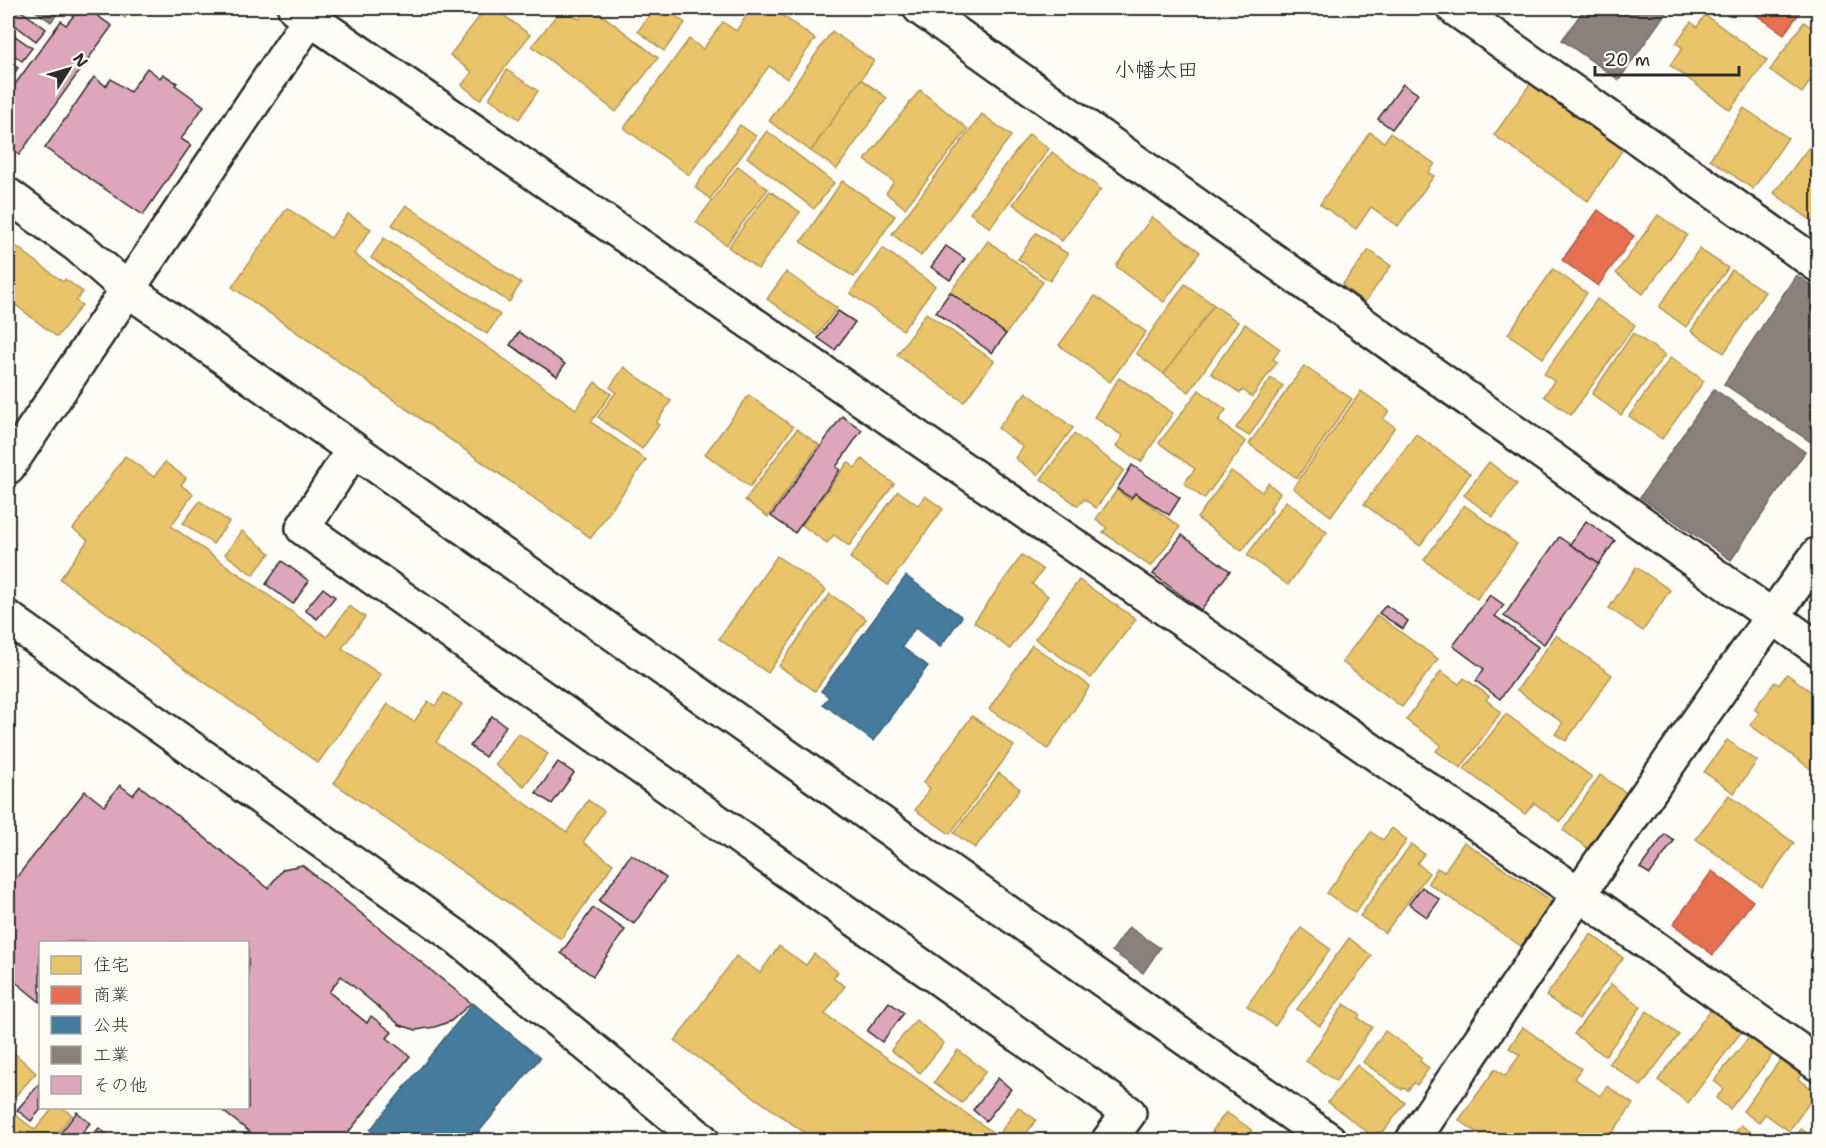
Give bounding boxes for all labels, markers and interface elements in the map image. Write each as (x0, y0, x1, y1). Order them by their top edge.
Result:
north arrow (39, 39, 99, 99)
scale bar (1595, 39, 1739, 77)
text: 20 m (1604, 48, 1650, 72)
text: N (68, 49, 93, 72)
district label: 小幡太田 (1114, 56, 1198, 84)
legend (39, 941, 249, 1109)
text: 住宅 (93, 953, 129, 977)
text: 商業 (93, 983, 129, 1007)
text: 公共 (93, 1013, 129, 1037)
text: 工業 (93, 1043, 129, 1067)
text: その他 (93, 1073, 147, 1097)

